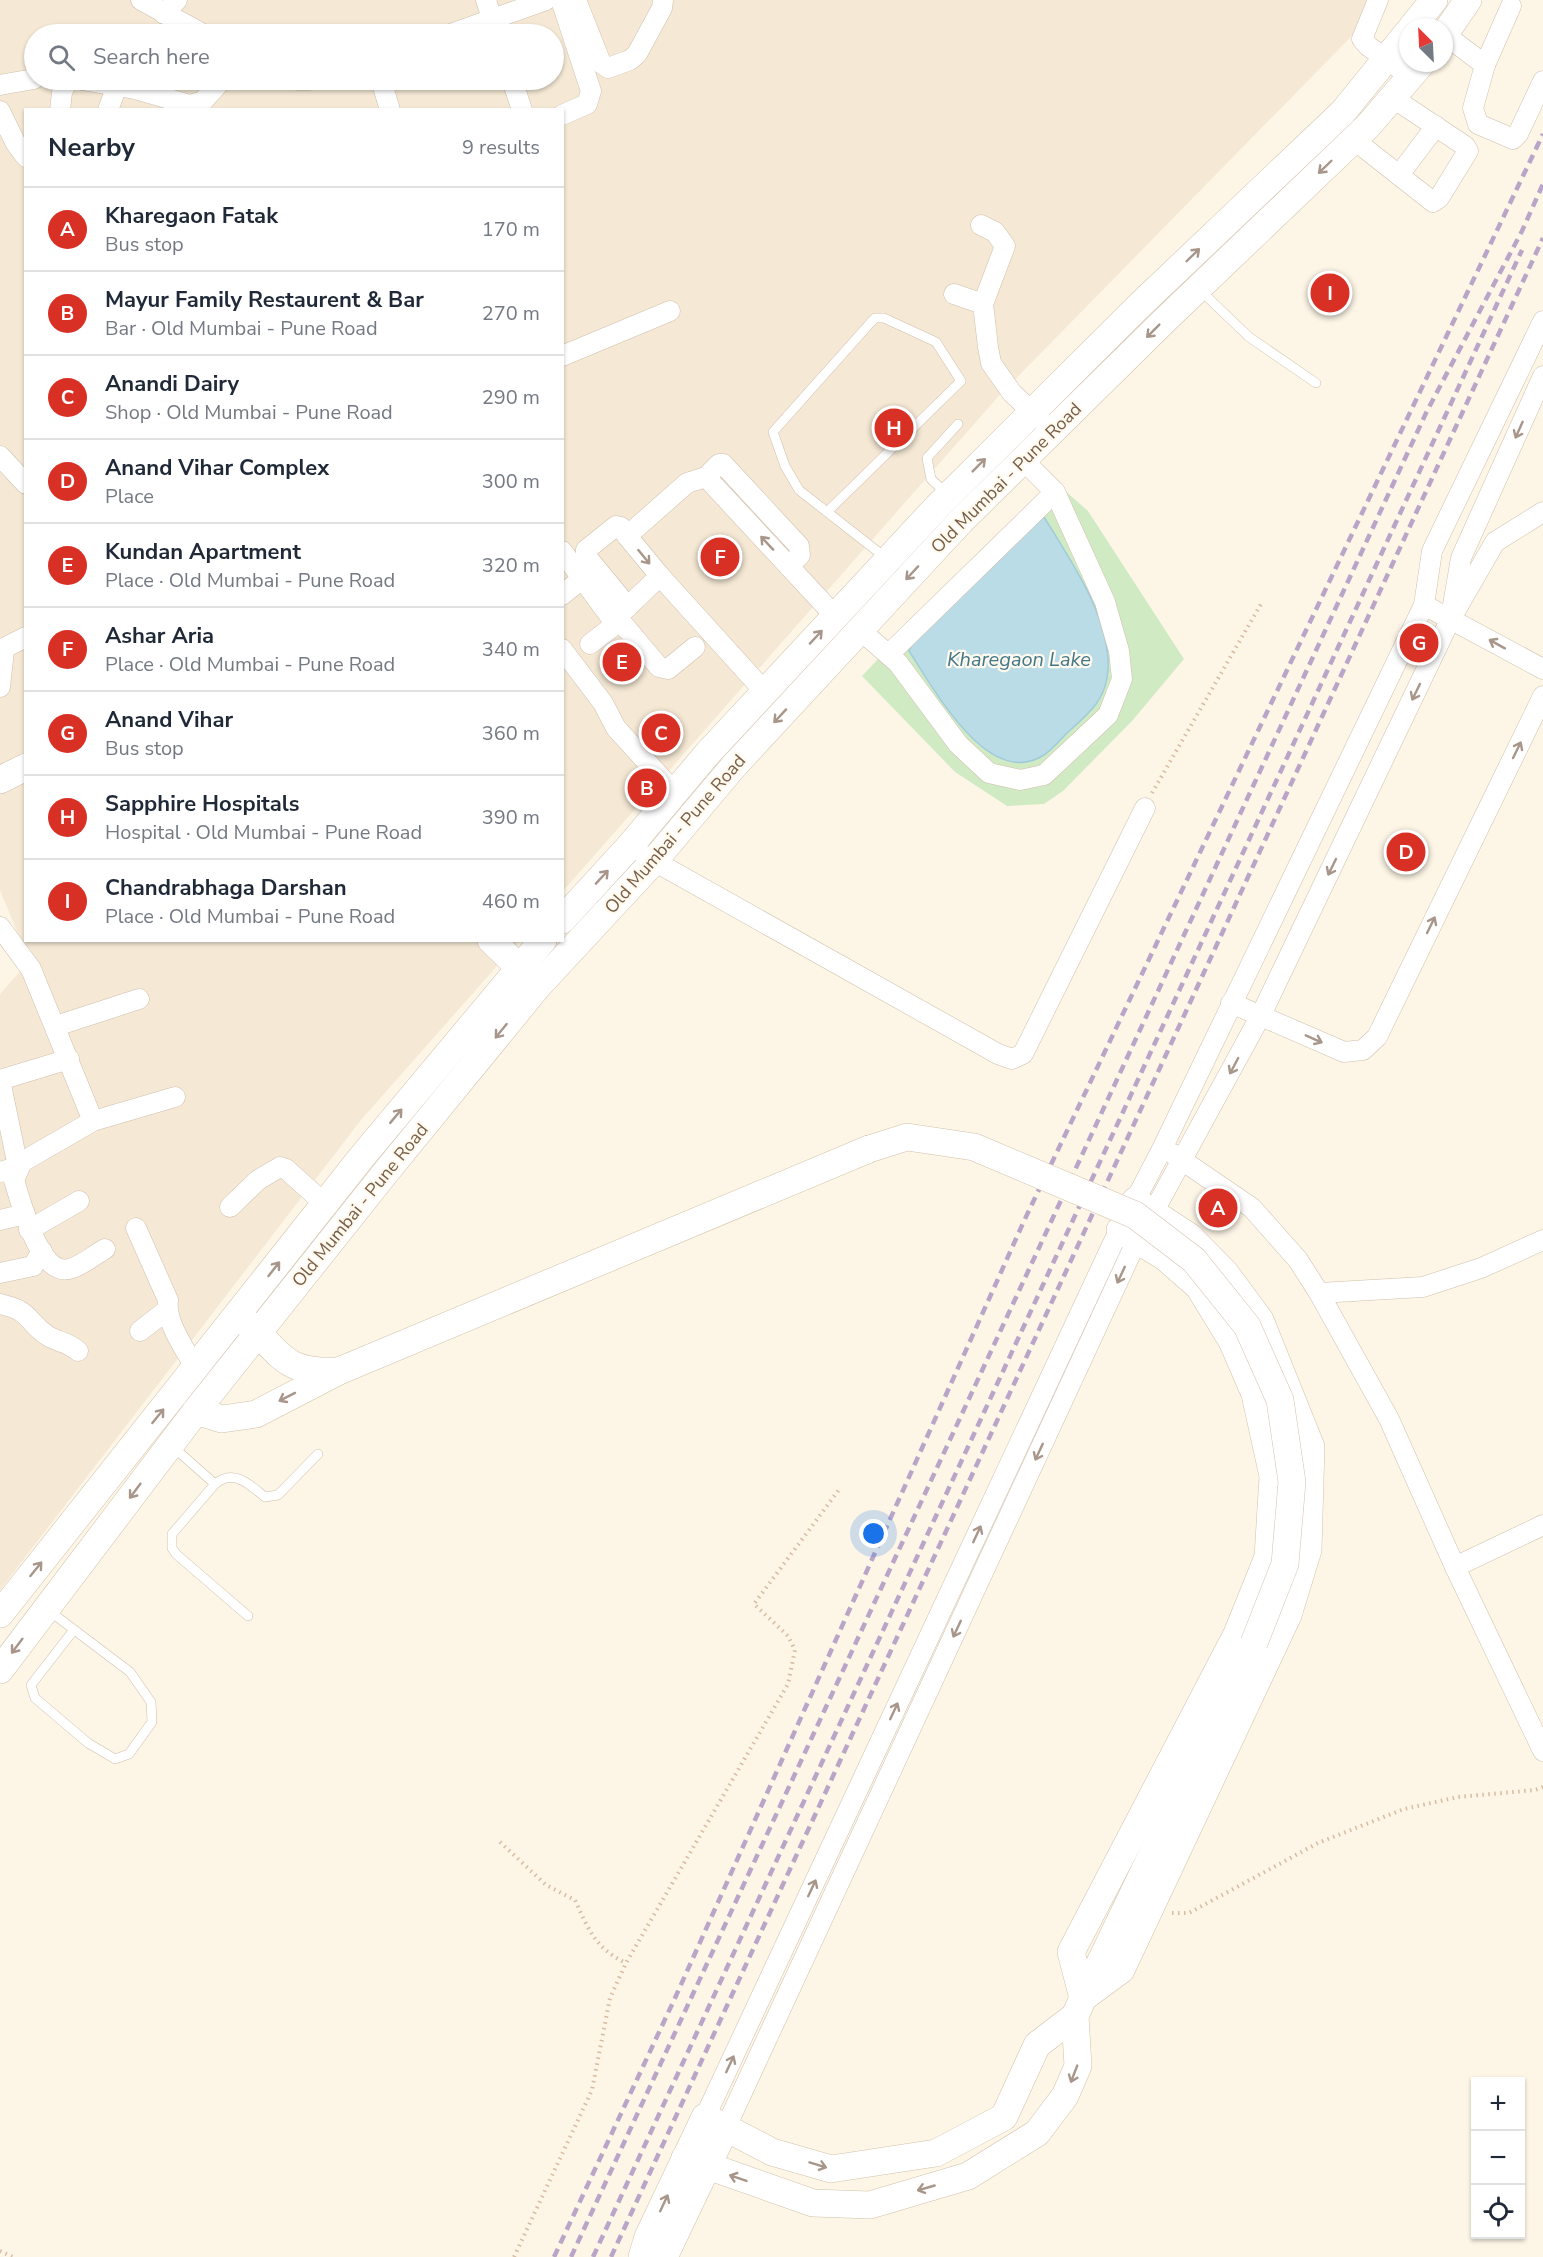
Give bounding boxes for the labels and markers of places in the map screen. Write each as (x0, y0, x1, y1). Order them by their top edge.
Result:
pin: I (1310, 270, 1350, 316)
pin: H (874, 406, 914, 450)
pin: F (700, 534, 740, 580)
pin: G (1400, 620, 1438, 666)
pin: E (602, 640, 642, 684)
pin: C (642, 710, 680, 756)
pin: B (628, 766, 666, 810)
pin: D (1386, 830, 1426, 874)
pin: A (1198, 1186, 1238, 1230)

